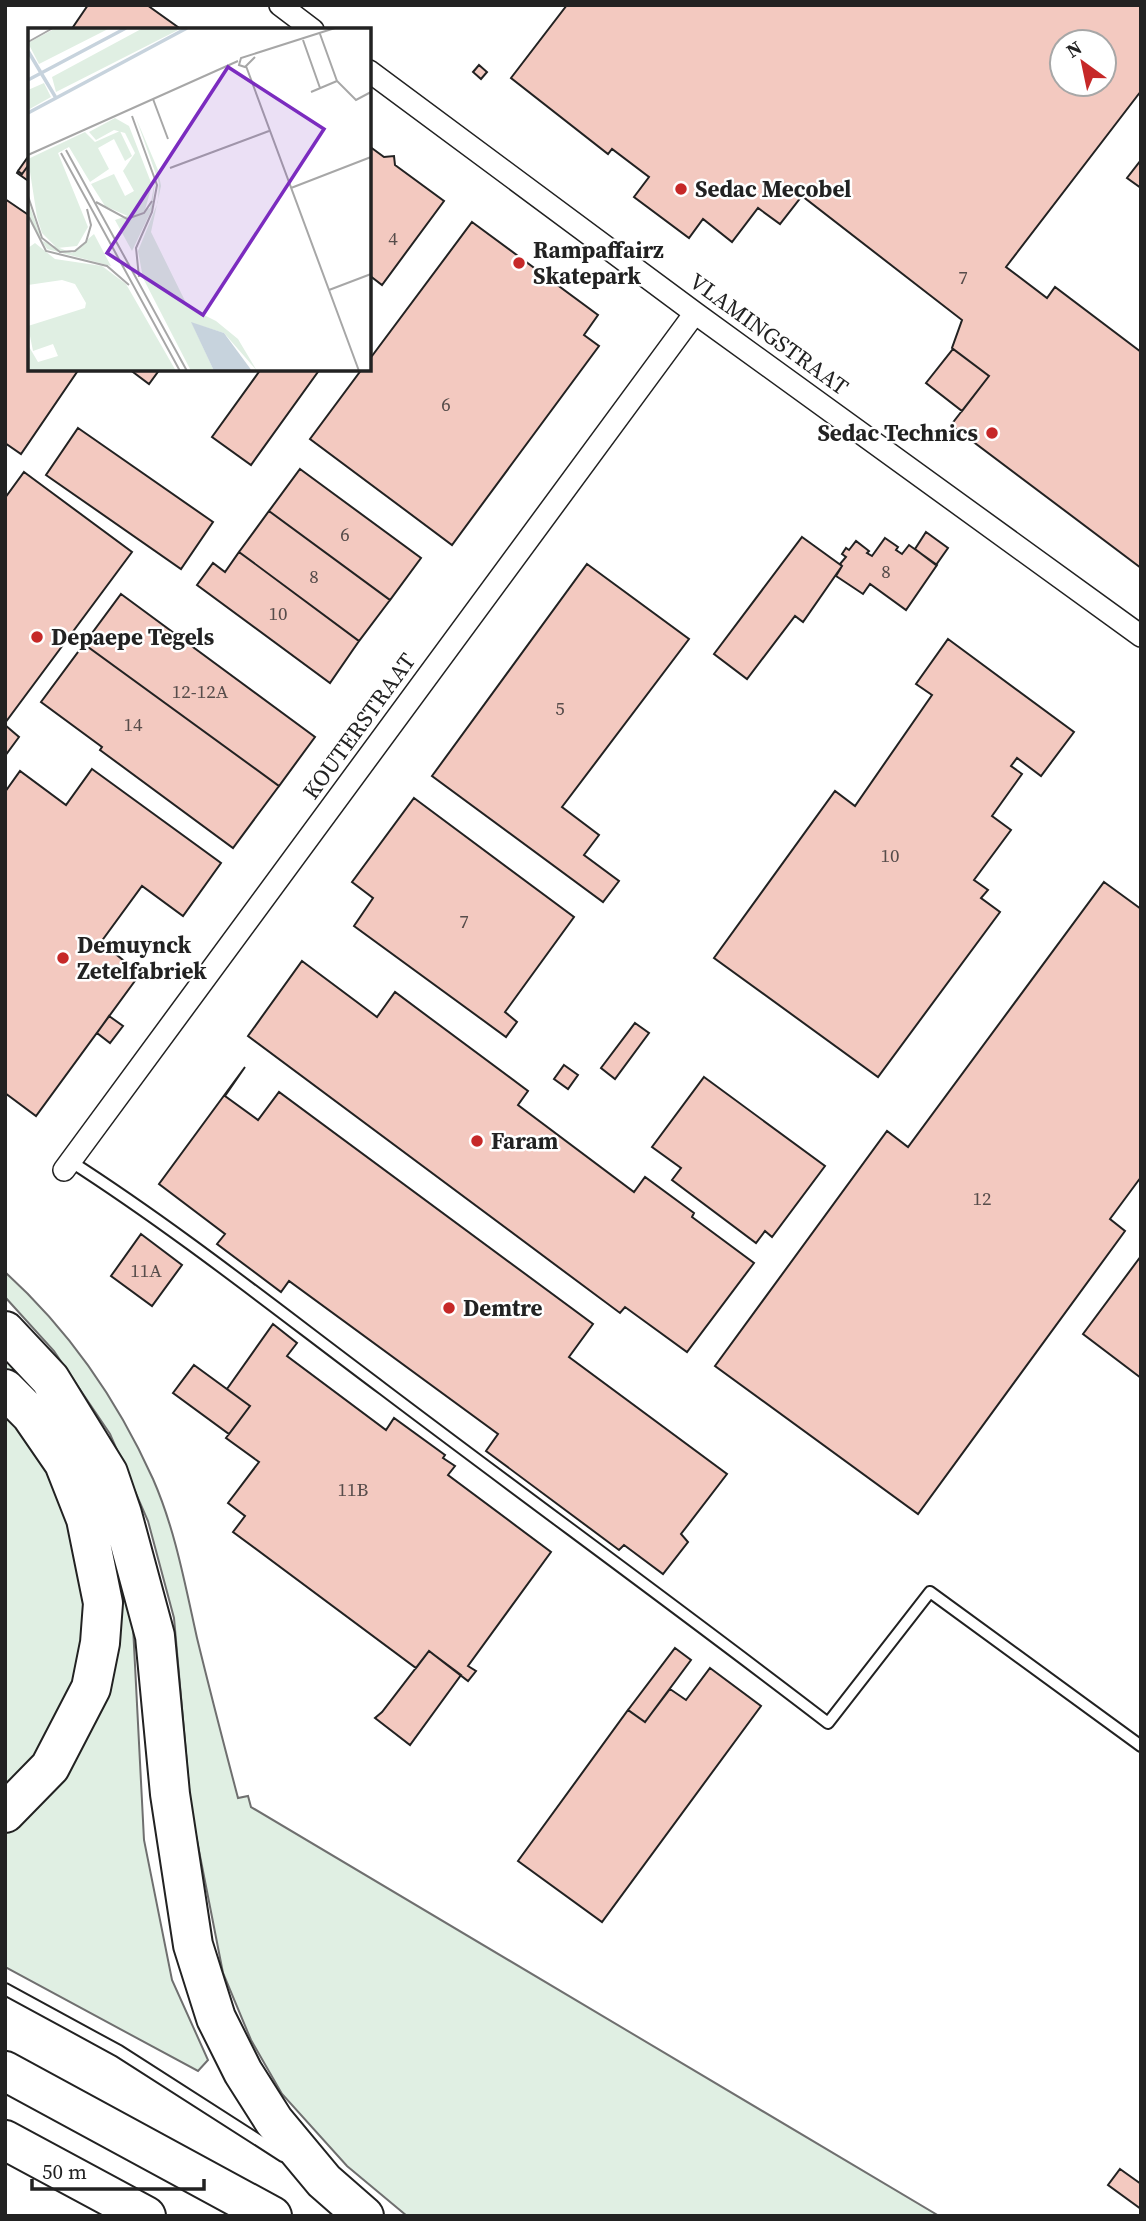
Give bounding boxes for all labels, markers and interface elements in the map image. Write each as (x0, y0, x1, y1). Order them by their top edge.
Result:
inset map (28, 28, 371, 371)
north arrow (1048, 28, 1118, 98)
text: N (1061, 34, 1087, 63)
place label: Sedac Mecobel (695, 173, 852, 205)
marker: Sedac Mecobel (673, 181, 689, 197)
house number: 4 (388, 225, 398, 251)
place label: Rampaffairz Skatepark (533, 234, 664, 292)
marker: Rampaffairz Skatepark (511, 255, 527, 271)
house number: 7 (958, 264, 968, 290)
street label: VLAMINGSTRAAT (683, 265, 855, 403)
house number: 6 (441, 391, 451, 417)
place label: Sedac Technics (817, 417, 978, 449)
marker: Sedac Technics (984, 425, 1000, 441)
house number: 6 (340, 521, 350, 547)
house number: 8 (881, 558, 891, 584)
house number: 8 (309, 563, 319, 589)
house number: 10 (268, 600, 288, 626)
place label: Depaepe Tegels (51, 621, 214, 653)
marker: Depaepe Tegels (29, 629, 45, 645)
street label: KOUTERSTRAAT (295, 646, 423, 806)
house number: 12-12A (172, 678, 229, 704)
house number: 5 (555, 695, 565, 721)
house number: 14 (123, 711, 143, 737)
house number: 10 (880, 842, 900, 868)
house number: 7 (459, 908, 469, 934)
place label: Demuynck Zetelfabriek (77, 929, 207, 987)
marker: Demuynck Zetelfabriek (55, 950, 71, 966)
place label: Faram (491, 1125, 559, 1157)
marker: Faram (469, 1133, 485, 1149)
house number: 12 (972, 1185, 992, 1211)
house number: 11A (130, 1257, 162, 1283)
place label: Demtre (463, 1292, 542, 1324)
marker: Demtre (441, 1300, 457, 1316)
house number: 11B (338, 1476, 369, 1502)
scale bar (32, 2148, 203, 2192)
text: 50 m (42, 2157, 87, 2186)

